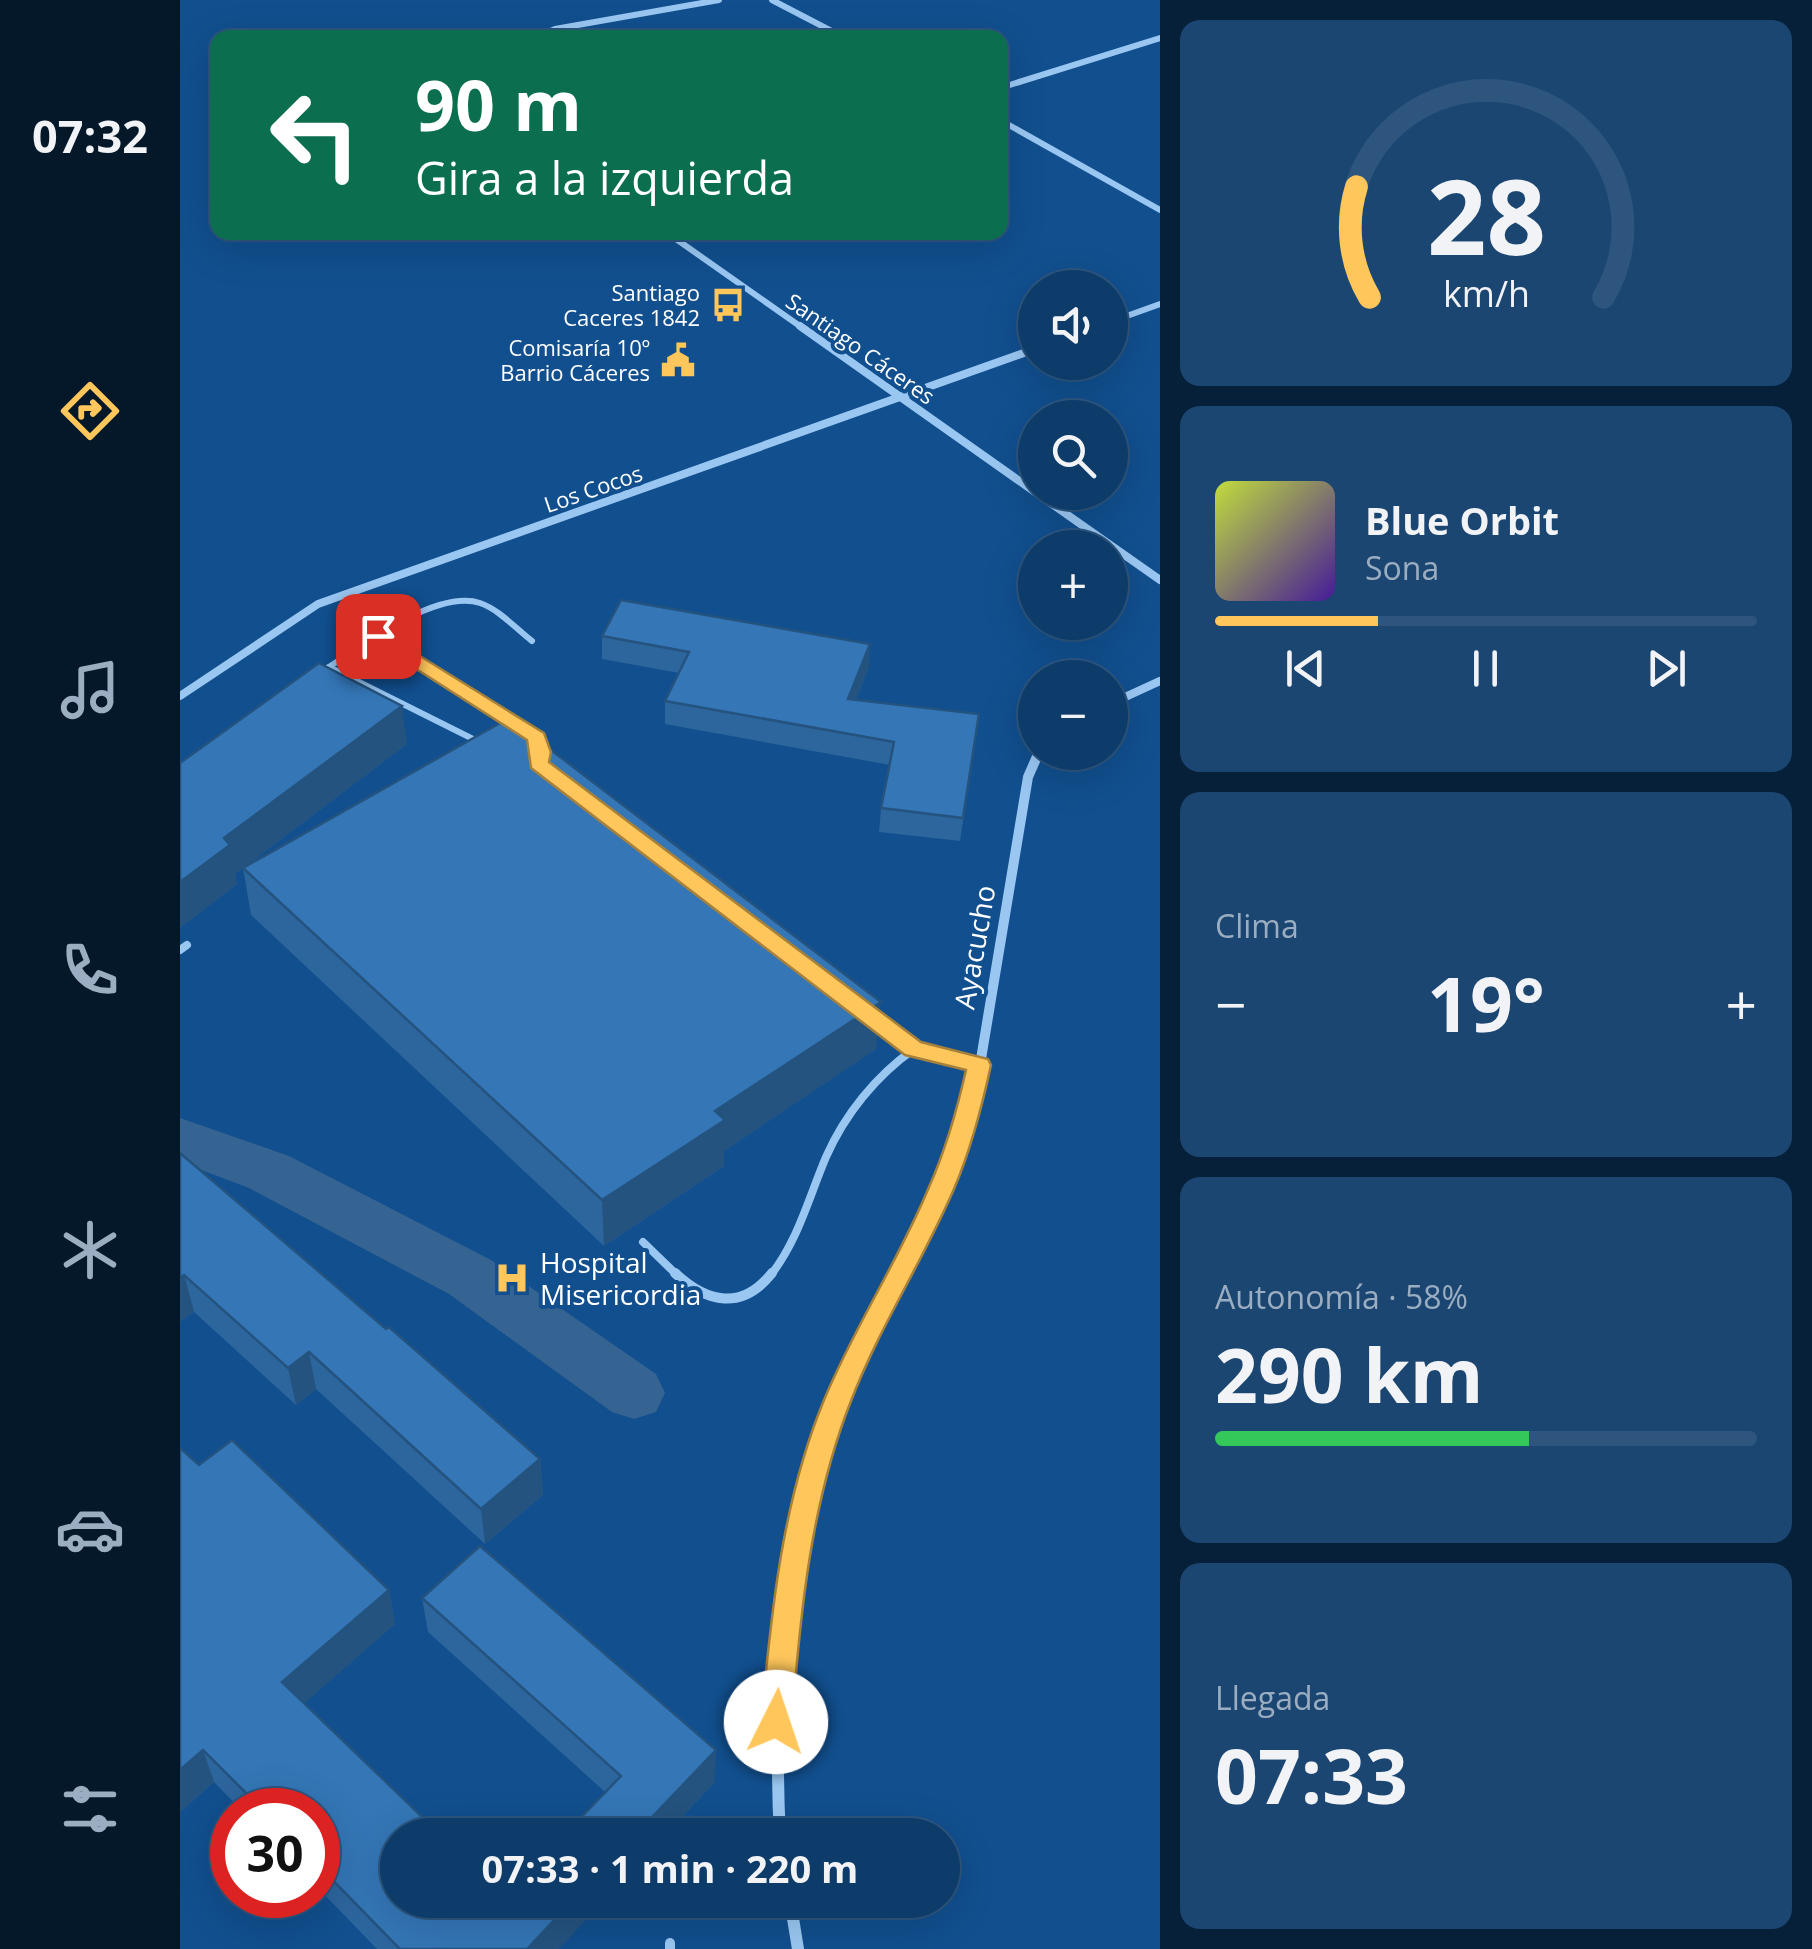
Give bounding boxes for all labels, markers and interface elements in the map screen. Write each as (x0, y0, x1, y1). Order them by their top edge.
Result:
text: 90 m (415, 56, 582, 152)
icon: left (250, 70, 380, 200)
text: 07:32 (32, 105, 148, 166)
text: 28 (1427, 144, 1545, 285)
text: Gira a la izquierda (415, 147, 794, 208)
text: km/h (1443, 269, 1529, 317)
map controls (1018, 270, 1128, 770)
button: sound (1018, 270, 1128, 380)
place label: Santiago Caceres 1842 (563, 277, 700, 332)
street label: Santiago Cáceres (781, 285, 941, 411)
bus stop icon: Santiago Caceres 1842 (709, 286, 747, 324)
place label: Comisaría 10º Barrio Cáceres (500, 332, 650, 387)
public building icon: Comisaría 10º Barrio Cáceres (659, 341, 697, 379)
icon: directions (55, 376, 125, 446)
button: search (1018, 400, 1128, 510)
street label: Los Cocos (540, 457, 646, 519)
text: Blue Orbit (1365, 494, 1559, 546)
button: + (1018, 530, 1128, 640)
text: Sona (1365, 546, 1439, 589)
pin (336, 594, 421, 679)
icon: arrive (351, 609, 406, 664)
icon: previous (1278, 641, 1333, 696)
icon: pause (1458, 641, 1513, 696)
icon: next (1639, 641, 1694, 696)
icon: music (55, 655, 125, 725)
button: − (1018, 660, 1128, 770)
street label: Ayacucho (944, 882, 1004, 1012)
text: Clima (1215, 904, 1299, 947)
icon: phone (55, 935, 125, 1005)
text: 19° (1427, 952, 1545, 1054)
text: − (1215, 966, 1246, 1041)
text: + (1726, 966, 1757, 1041)
icon: climate (55, 1215, 125, 1285)
place label: Hospital Misericordia (540, 1243, 701, 1313)
hospital icon: Hospital Misericordia (493, 1259, 531, 1297)
text: Autonomía · 58% (1215, 1275, 1468, 1318)
text: 290 km (1215, 1323, 1483, 1425)
icon: car (55, 1494, 125, 1564)
position arrow (724, 1670, 828, 1774)
text: Llegada (1215, 1676, 1330, 1719)
text: 07:33 (1215, 1724, 1408, 1826)
icon: filters (55, 1774, 125, 1844)
speed limit sign: 30 (210, 1788, 340, 1918)
text: 07:33 · 1 min · 220 m (482, 1842, 858, 1894)

